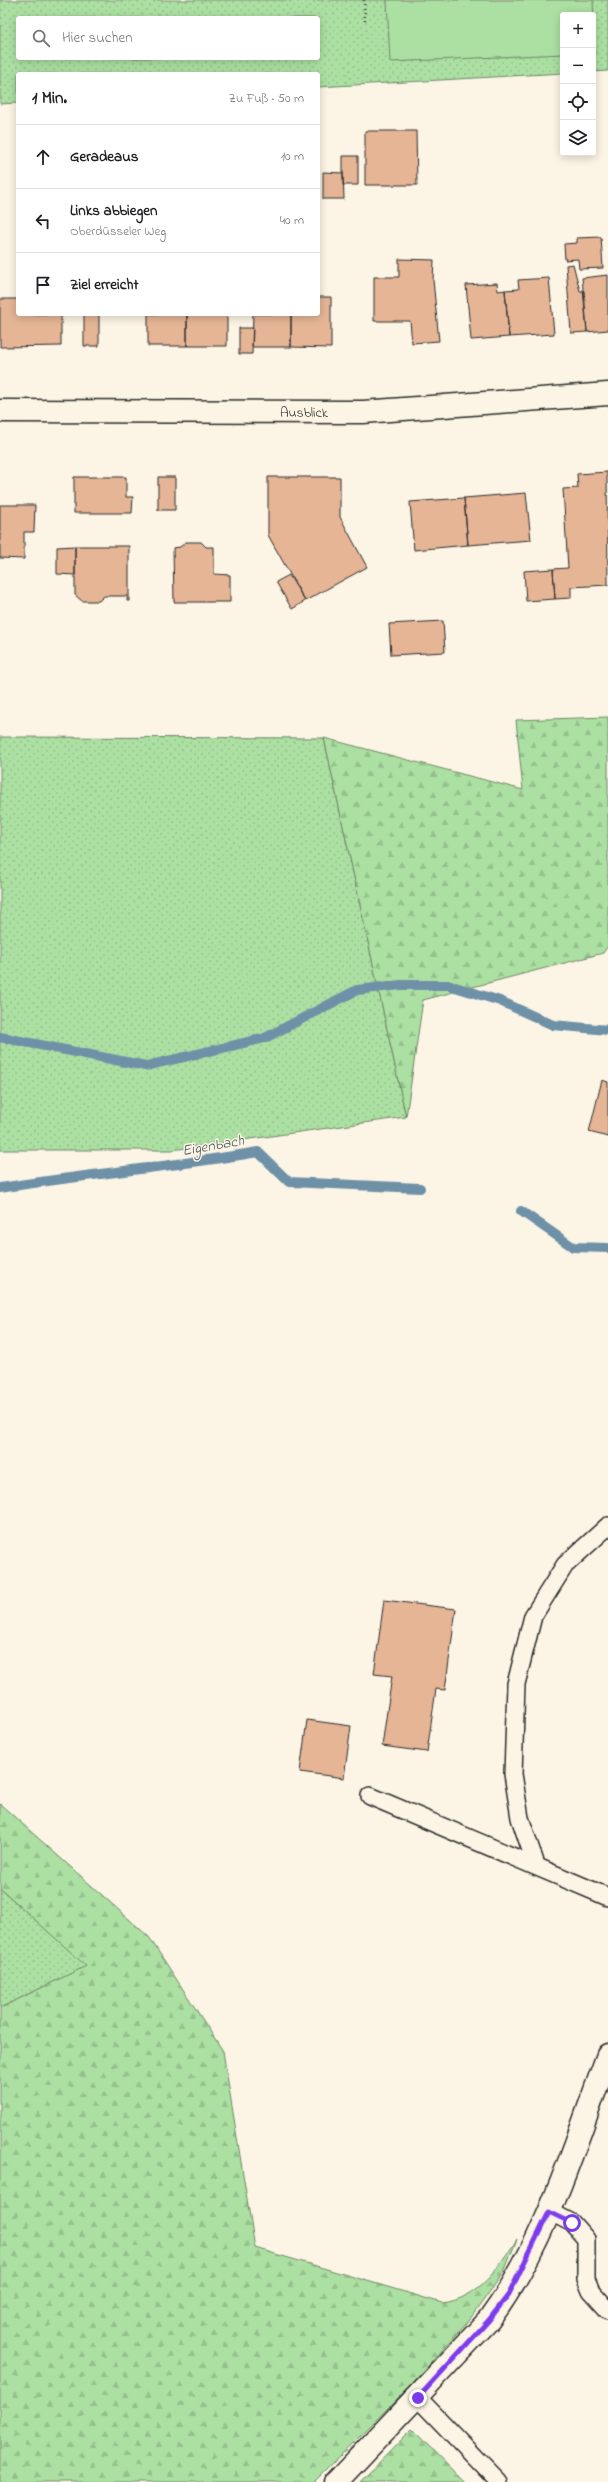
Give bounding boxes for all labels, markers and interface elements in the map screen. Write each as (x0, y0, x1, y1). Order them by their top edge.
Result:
map controls (560, 12, 596, 156)
button: + (560, 12, 596, 48)
search box (16, 16, 320, 60)
icon: search (30, 27, 52, 49)
text: Hier suchen (62, 27, 133, 49)
button: − (560, 48, 596, 84)
button: locate (560, 84, 596, 120)
text: 1 Min. (32, 86, 67, 111)
text: Zu Fuß · 50 m (229, 89, 304, 108)
button: layers (560, 120, 596, 156)
icon: ahead (32, 146, 54, 168)
text: Geradeaus (70, 146, 138, 168)
text: 10 m (281, 147, 304, 166)
text: Links abbiegen (70, 200, 157, 222)
icon: left (32, 210, 54, 232)
text: 40 m (280, 211, 304, 230)
text: Oberdüsseler Weg (70, 222, 166, 241)
icon: arrive (32, 274, 54, 296)
text: Ziel erreicht (70, 274, 138, 296)
street label: Ausblick (280, 403, 329, 424)
water label: Eigenbach (181, 1130, 247, 1163)
route start (563, 2214, 581, 2232)
route end (409, 2389, 427, 2407)

